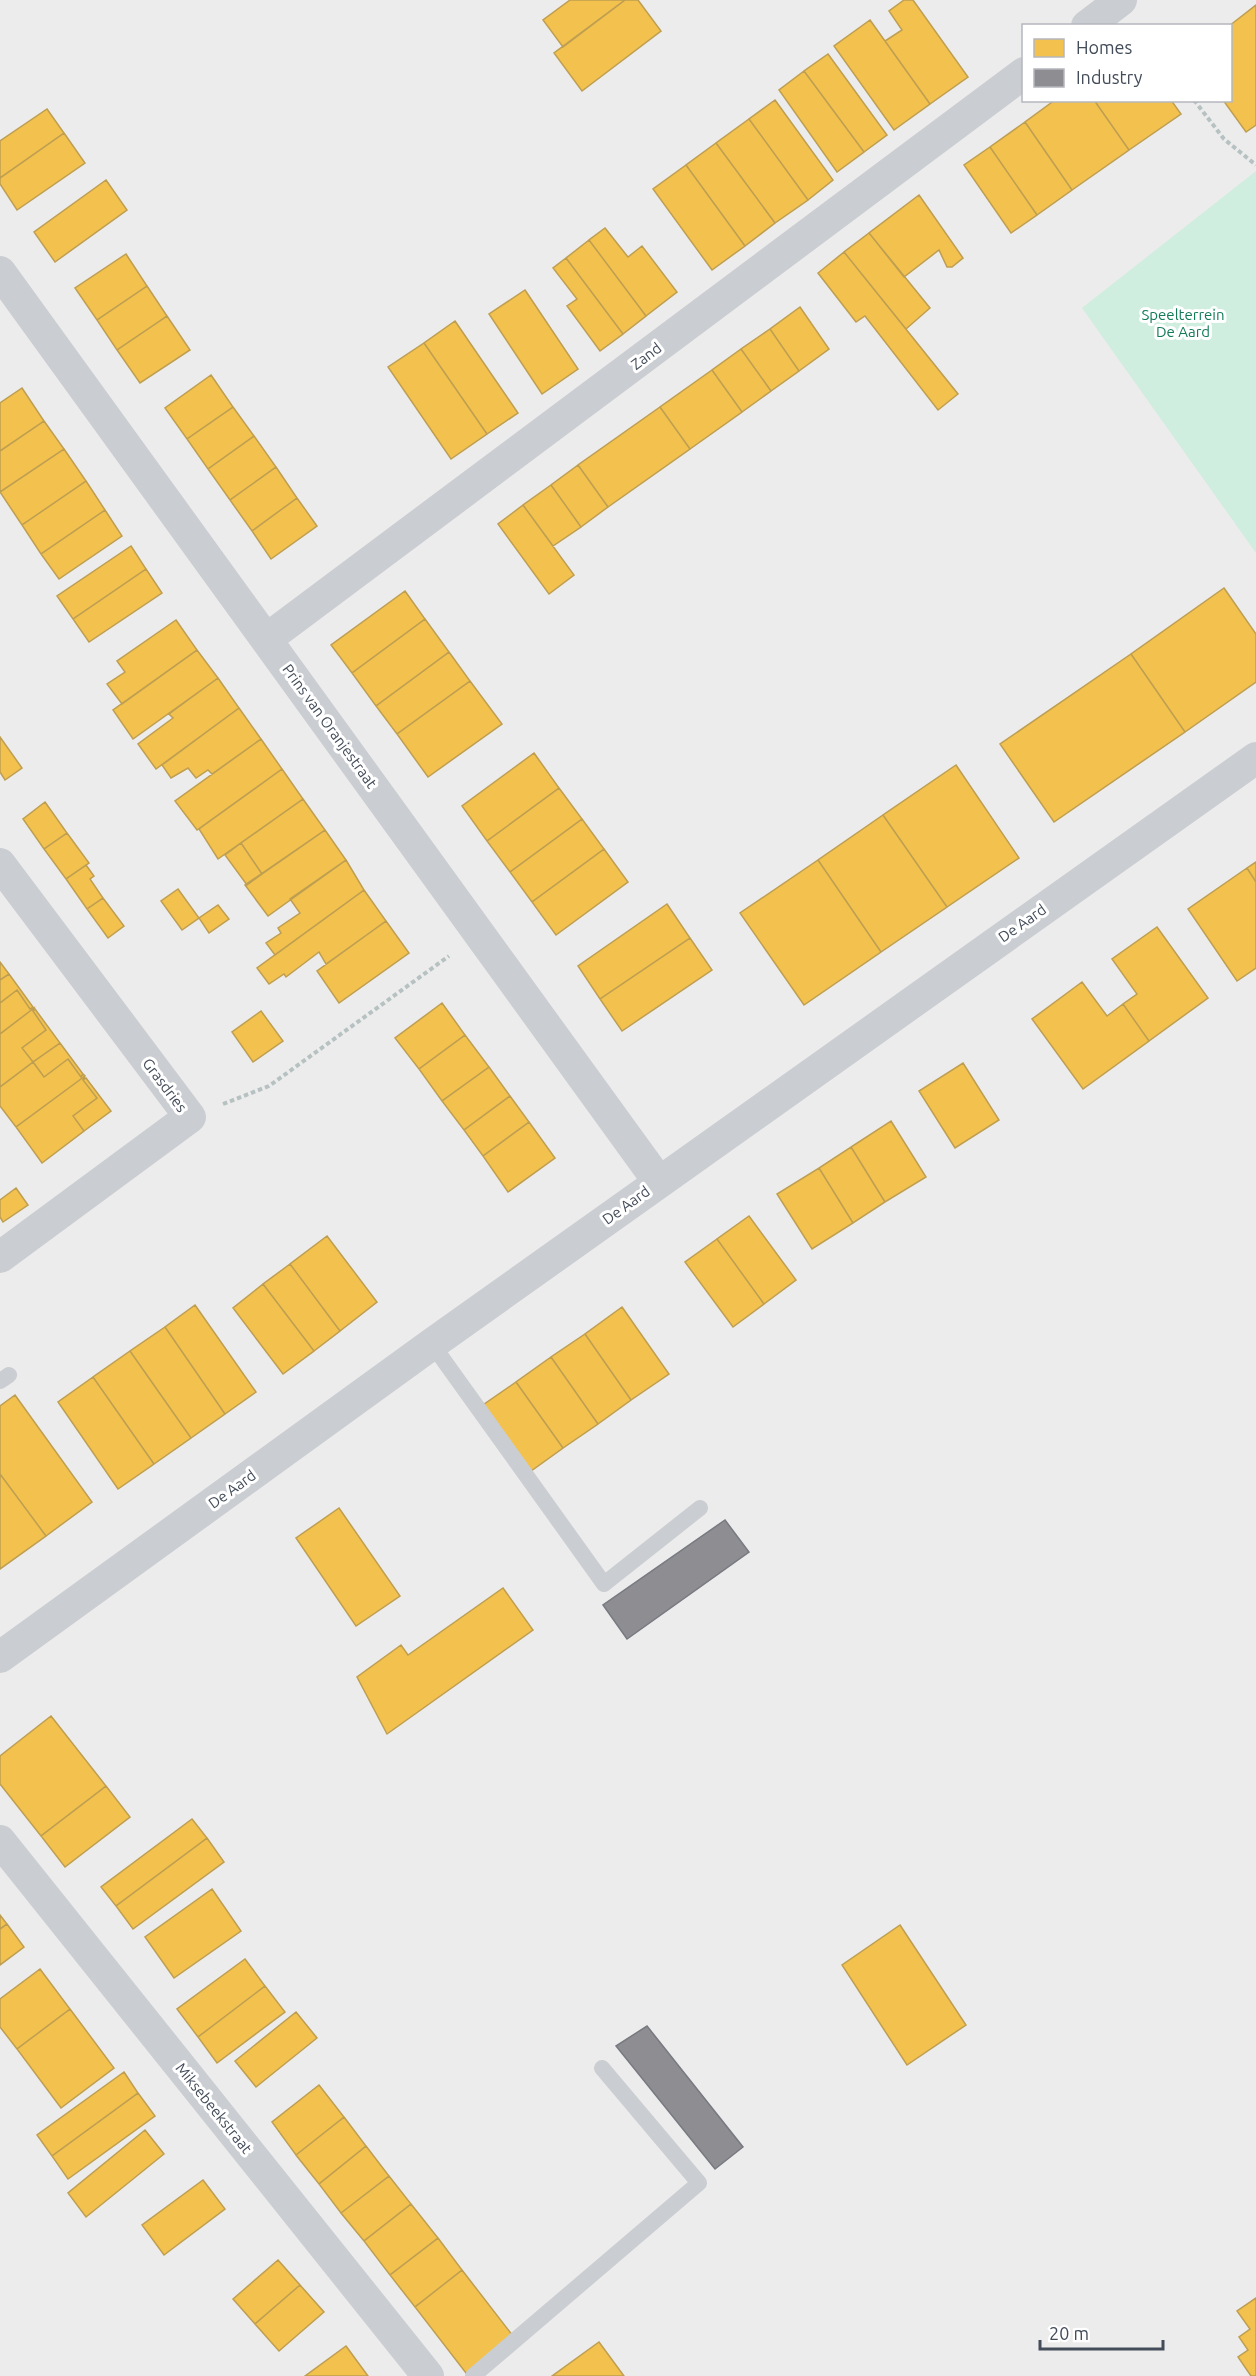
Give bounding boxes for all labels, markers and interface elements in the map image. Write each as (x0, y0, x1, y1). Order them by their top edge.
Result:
legend (1022, 24, 1232, 102)
text: Homes (1076, 37, 1133, 57)
text: Industry (1076, 67, 1143, 87)
park label: Speelterrein De Aard (1141, 306, 1225, 340)
street label: Zand (627, 339, 665, 373)
street label: Prins van Oranjestraat (279, 661, 381, 791)
street label: De Aard (995, 900, 1049, 946)
street label: Grasdries (139, 1055, 191, 1115)
street label: De Aard (599, 1182, 653, 1228)
street label: De Aard (205, 1466, 259, 1512)
street label: Miksebeekstraat (172, 2059, 256, 2157)
scale bar (1040, 2313, 1163, 2351)
text: 20 m (1049, 2323, 1089, 2343)

